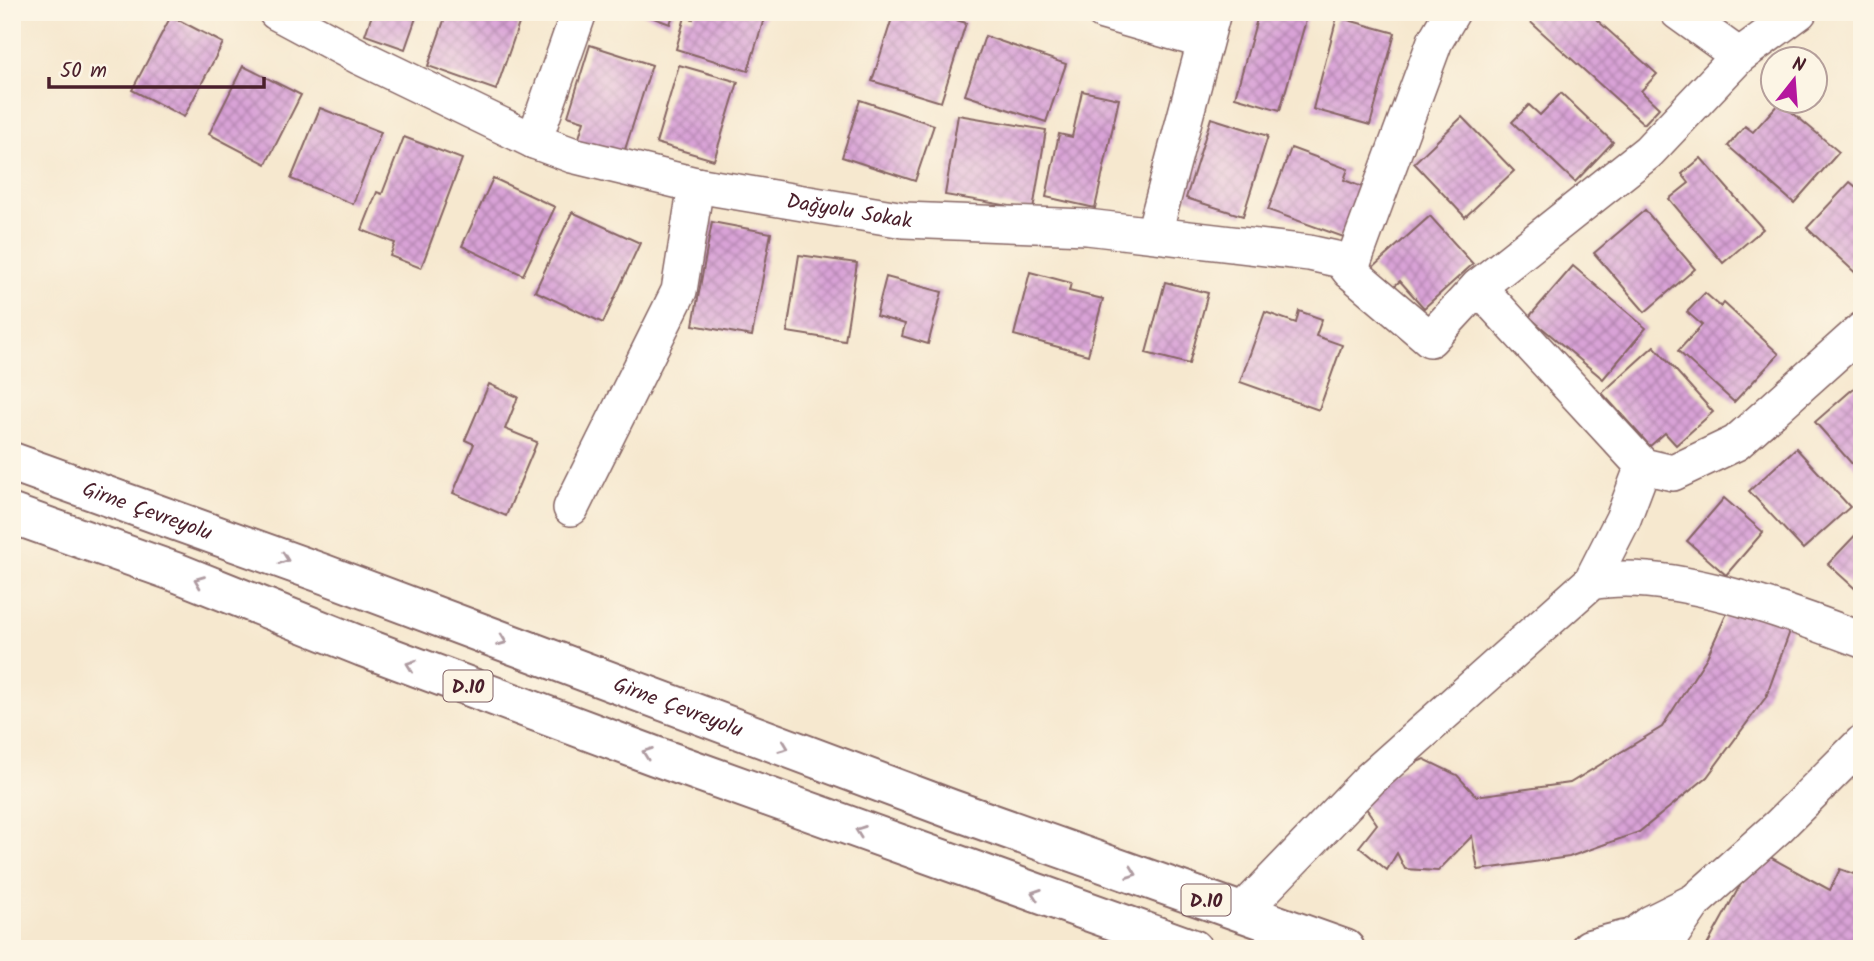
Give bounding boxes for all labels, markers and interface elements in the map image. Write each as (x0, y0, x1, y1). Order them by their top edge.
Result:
scale bar (49, 46, 264, 90)
north arrow (1758, 46, 1828, 116)
text: N (1788, 50, 1809, 82)
text: 50 m (60, 55, 107, 88)
street label: Dağyolu Sokak (784, 185, 913, 238)
street label: Girne Çevreyolu (77, 474, 217, 551)
one-way arrow (278, 551, 290, 565)
one-way arrow (194, 576, 206, 590)
one-way arrow (496, 632, 508, 646)
one-way arrow (405, 659, 417, 673)
street label: Girne Çevreyolu (608, 669, 747, 748)
road number: D.10 (444, 670, 492, 702)
one-way arrow (778, 738, 790, 752)
one-way arrow (641, 747, 653, 761)
one-way arrow (855, 825, 867, 839)
one-way arrow (1125, 865, 1138, 879)
road number: D.10 (1182, 885, 1230, 916)
one-way arrow (1030, 888, 1042, 902)

